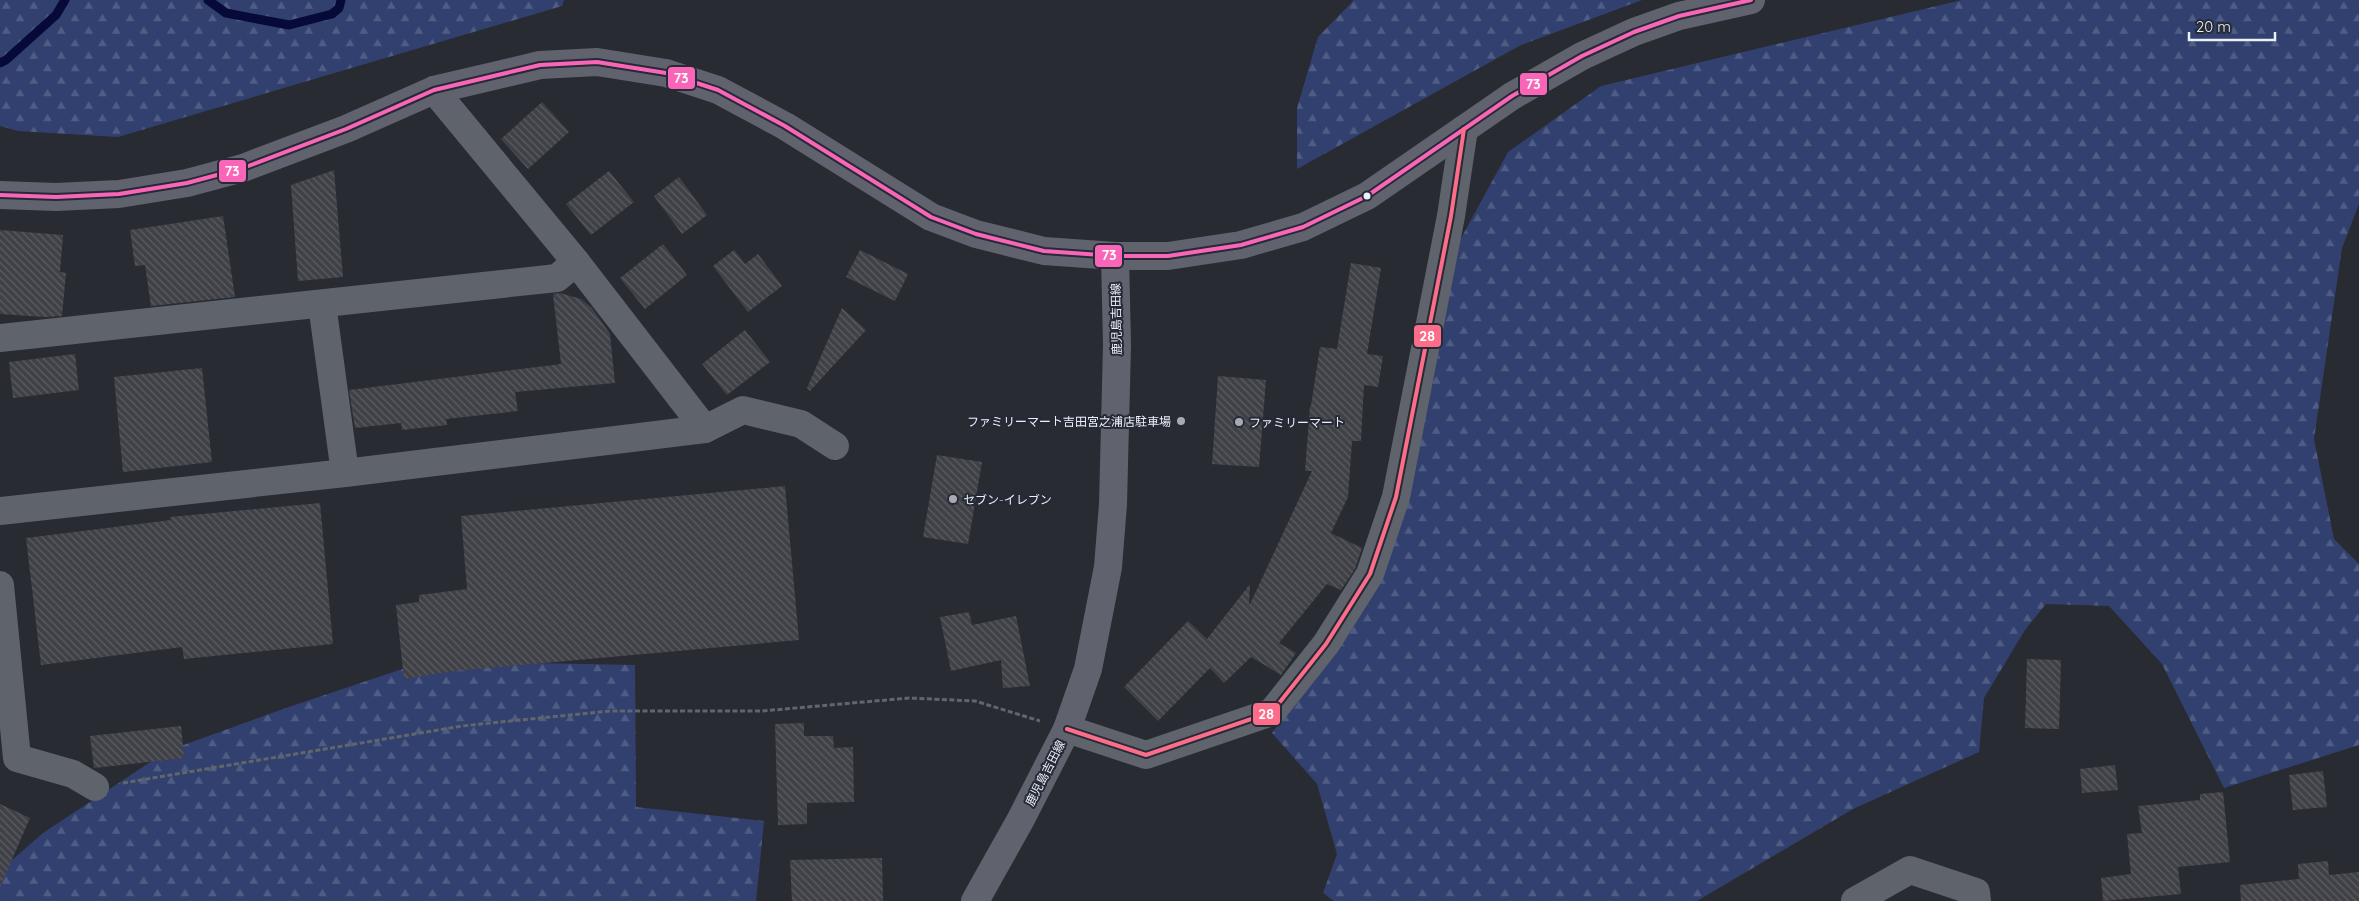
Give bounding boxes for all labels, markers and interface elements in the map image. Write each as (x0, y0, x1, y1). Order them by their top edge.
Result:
scale bar (2189, 10, 2275, 42)
text: 20 m (2196, 17, 2231, 36)
line badge: 73 (667, 66, 696, 90)
text: 73 (673, 69, 689, 87)
line badge: 73 (1519, 72, 1548, 96)
text: 73 (1525, 75, 1541, 93)
line badge: 73 (218, 159, 247, 183)
text: 73 (224, 162, 240, 180)
unlabelled marker (1362, 191, 1372, 201)
line badge: 73 (1094, 244, 1123, 268)
text: 73 (1101, 246, 1117, 264)
street label: 鹿児島吉田線 (1108, 283, 1124, 355)
line badge: 28 (1413, 324, 1442, 348)
text: 28 (1419, 327, 1435, 345)
place label: ファミリーマート吉田宮之浦店駐車場 (967, 414, 1171, 429)
marker: ファミリーマート吉田宮之浦店駐車場 (1175, 415, 1187, 427)
place label: ファミリーマート (1249, 415, 1345, 430)
marker: ファミリーマート (1233, 416, 1245, 428)
place label: セブン-イレブン (963, 492, 1052, 507)
marker: セブン-イレブン (947, 493, 959, 505)
line badge: 28 (1252, 702, 1281, 726)
text: 28 (1258, 705, 1274, 723)
street label: 鹿児島吉田線 (1022, 738, 1068, 808)

